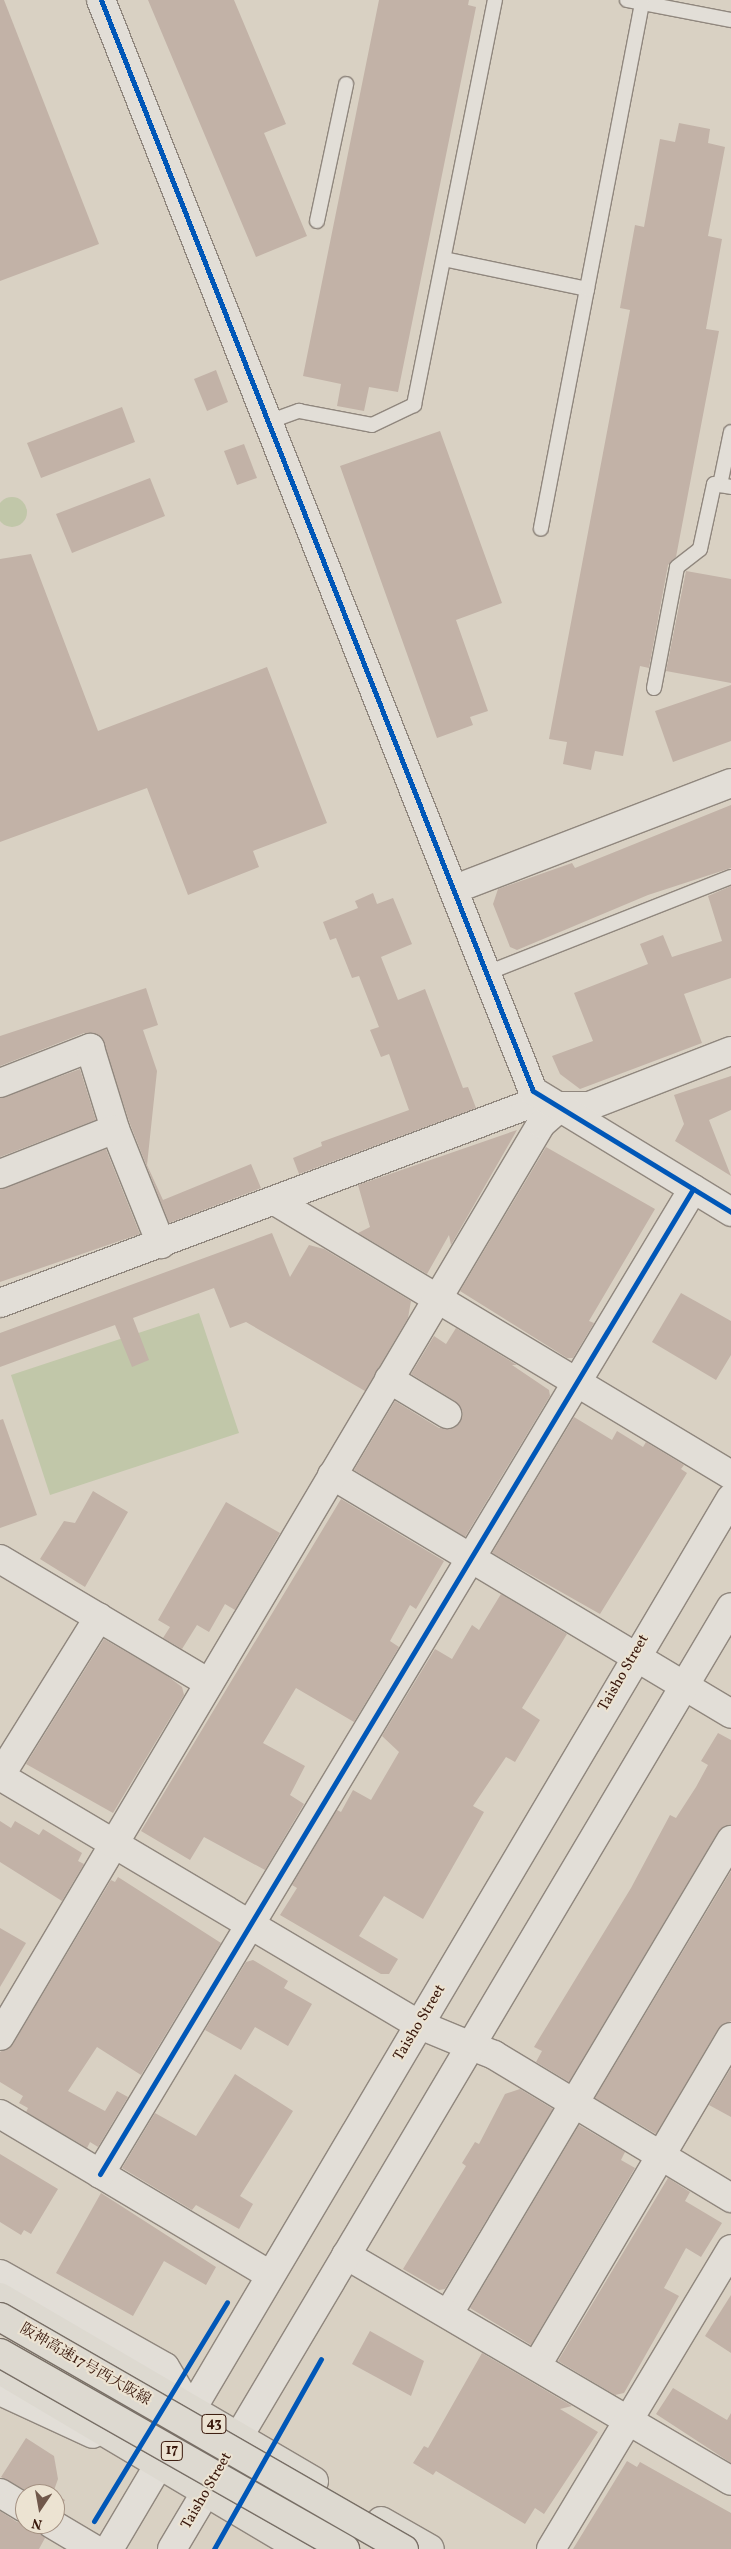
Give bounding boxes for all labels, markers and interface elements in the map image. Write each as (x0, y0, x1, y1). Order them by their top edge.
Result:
street label: Taisho Street (595, 1631, 653, 1715)
street label: Taisho Street (390, 1982, 450, 2064)
street label: 阪神高速17号西大阪線 (16, 2320, 154, 2410)
road number: 43 (200, 2412, 228, 2436)
road number: 17 (161, 2440, 183, 2462)
street label: Taisho Street (178, 2449, 236, 2533)
north arrow (15, 2484, 65, 2534)
text: N (30, 2513, 44, 2534)

